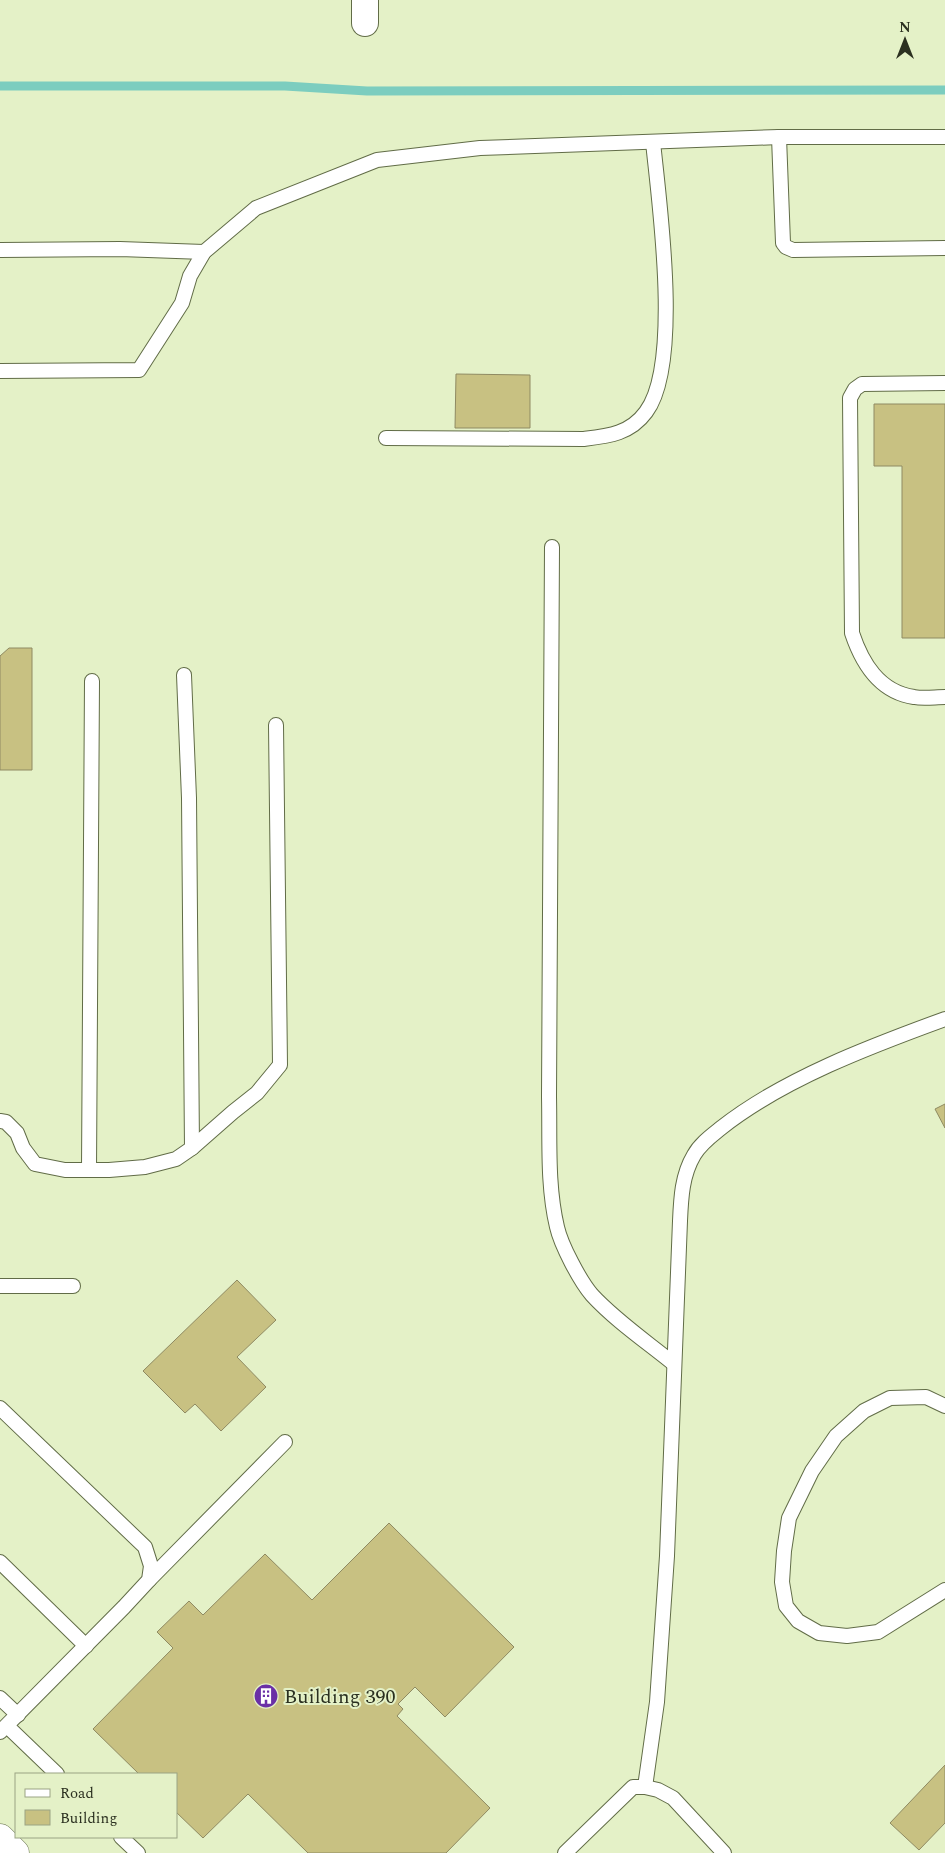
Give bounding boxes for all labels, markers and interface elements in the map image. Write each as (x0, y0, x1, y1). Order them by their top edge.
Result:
north arrow (880, 15, 930, 65)
text: N (899, 17, 911, 38)
place label: Building 390 (284, 1682, 395, 1712)
building icon: Building 390 (253, 1683, 279, 1709)
legend (15, 1773, 178, 1838)
text: Road (60, 1782, 94, 1805)
text: Building (60, 1807, 117, 1830)

